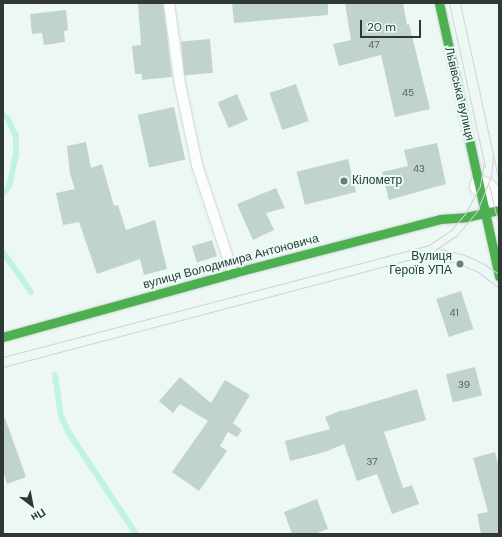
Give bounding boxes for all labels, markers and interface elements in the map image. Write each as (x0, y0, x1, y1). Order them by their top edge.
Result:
scale bar (362, 12, 423, 38)
text: 20 m (367, 19, 396, 35)
house number: 47 (368, 39, 380, 51)
street label: Львівська вулиця (441, 46, 477, 142)
house number: 45 (402, 87, 414, 99)
house number: 43 (413, 163, 425, 175)
place label: Кілометр (352, 174, 402, 188)
marker: Кілометр (339, 176, 349, 186)
street label: вулиця Володимира Антоновича (142, 232, 320, 292)
place label: Вулиця Героїв УПА (389, 250, 452, 278)
marker: Вулиця Героїв УПА (455, 259, 465, 269)
house number: 41 (449, 307, 459, 319)
house number: 39 (458, 379, 470, 391)
house number: 37 (366, 456, 378, 468)
north arrow (12, 485, 52, 525)
text: Пн (28, 505, 48, 525)

